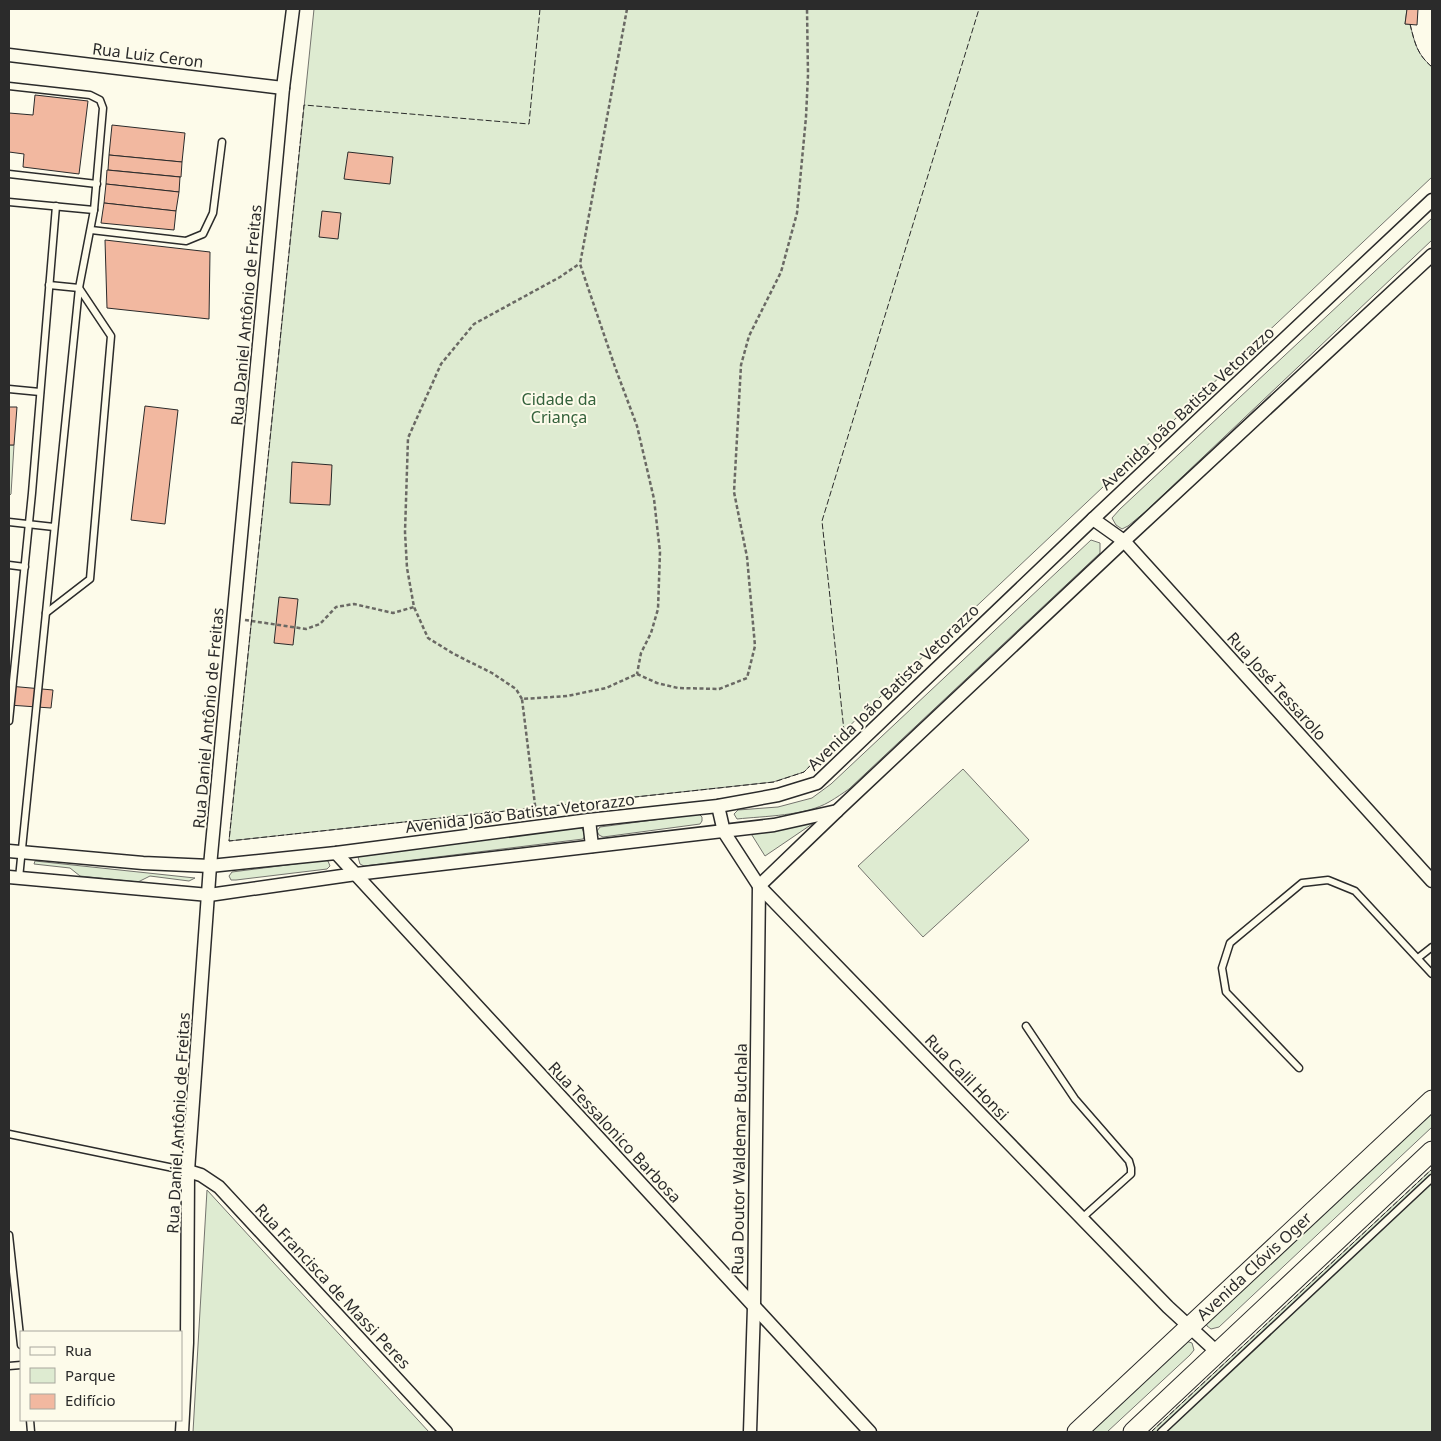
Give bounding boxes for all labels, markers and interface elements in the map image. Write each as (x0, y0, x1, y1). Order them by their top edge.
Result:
street label: Rua Luiz Ceron (91, 37, 205, 73)
street label: Rua Daniel Antônio de Freitas (225, 204, 267, 426)
street label: Avenida João Batista Vetorazzo (1095, 321, 1279, 495)
park label: Cidade da Criança (522, 388, 596, 428)
street label: Avenida João Batista Vetorazzo (802, 599, 984, 775)
street label: Rua Daniel Antônio de Freitas (187, 607, 229, 829)
street label: Rua José Tessarolo (1222, 627, 1332, 745)
street label: Avenida João Batista Vetorazzo (404, 788, 636, 838)
street label: Rua Daniel Antônio de Freitas (161, 1012, 195, 1234)
street label: Rua Calil Honsi (920, 1029, 1014, 1125)
street label: Rua Doutor Waldemar Buchala (726, 1043, 752, 1275)
street label: Rua Tessalonico Barbosa (544, 1057, 686, 1207)
street label: Rua Francisca de Massi Peres (250, 1199, 416, 1373)
street label: Avenida Clóvis Oger (1192, 1207, 1317, 1325)
legend (20, 1331, 182, 1421)
text: Rua (65, 1340, 92, 1360)
text: Parque (65, 1365, 115, 1385)
text: Edifício (65, 1390, 116, 1410)

